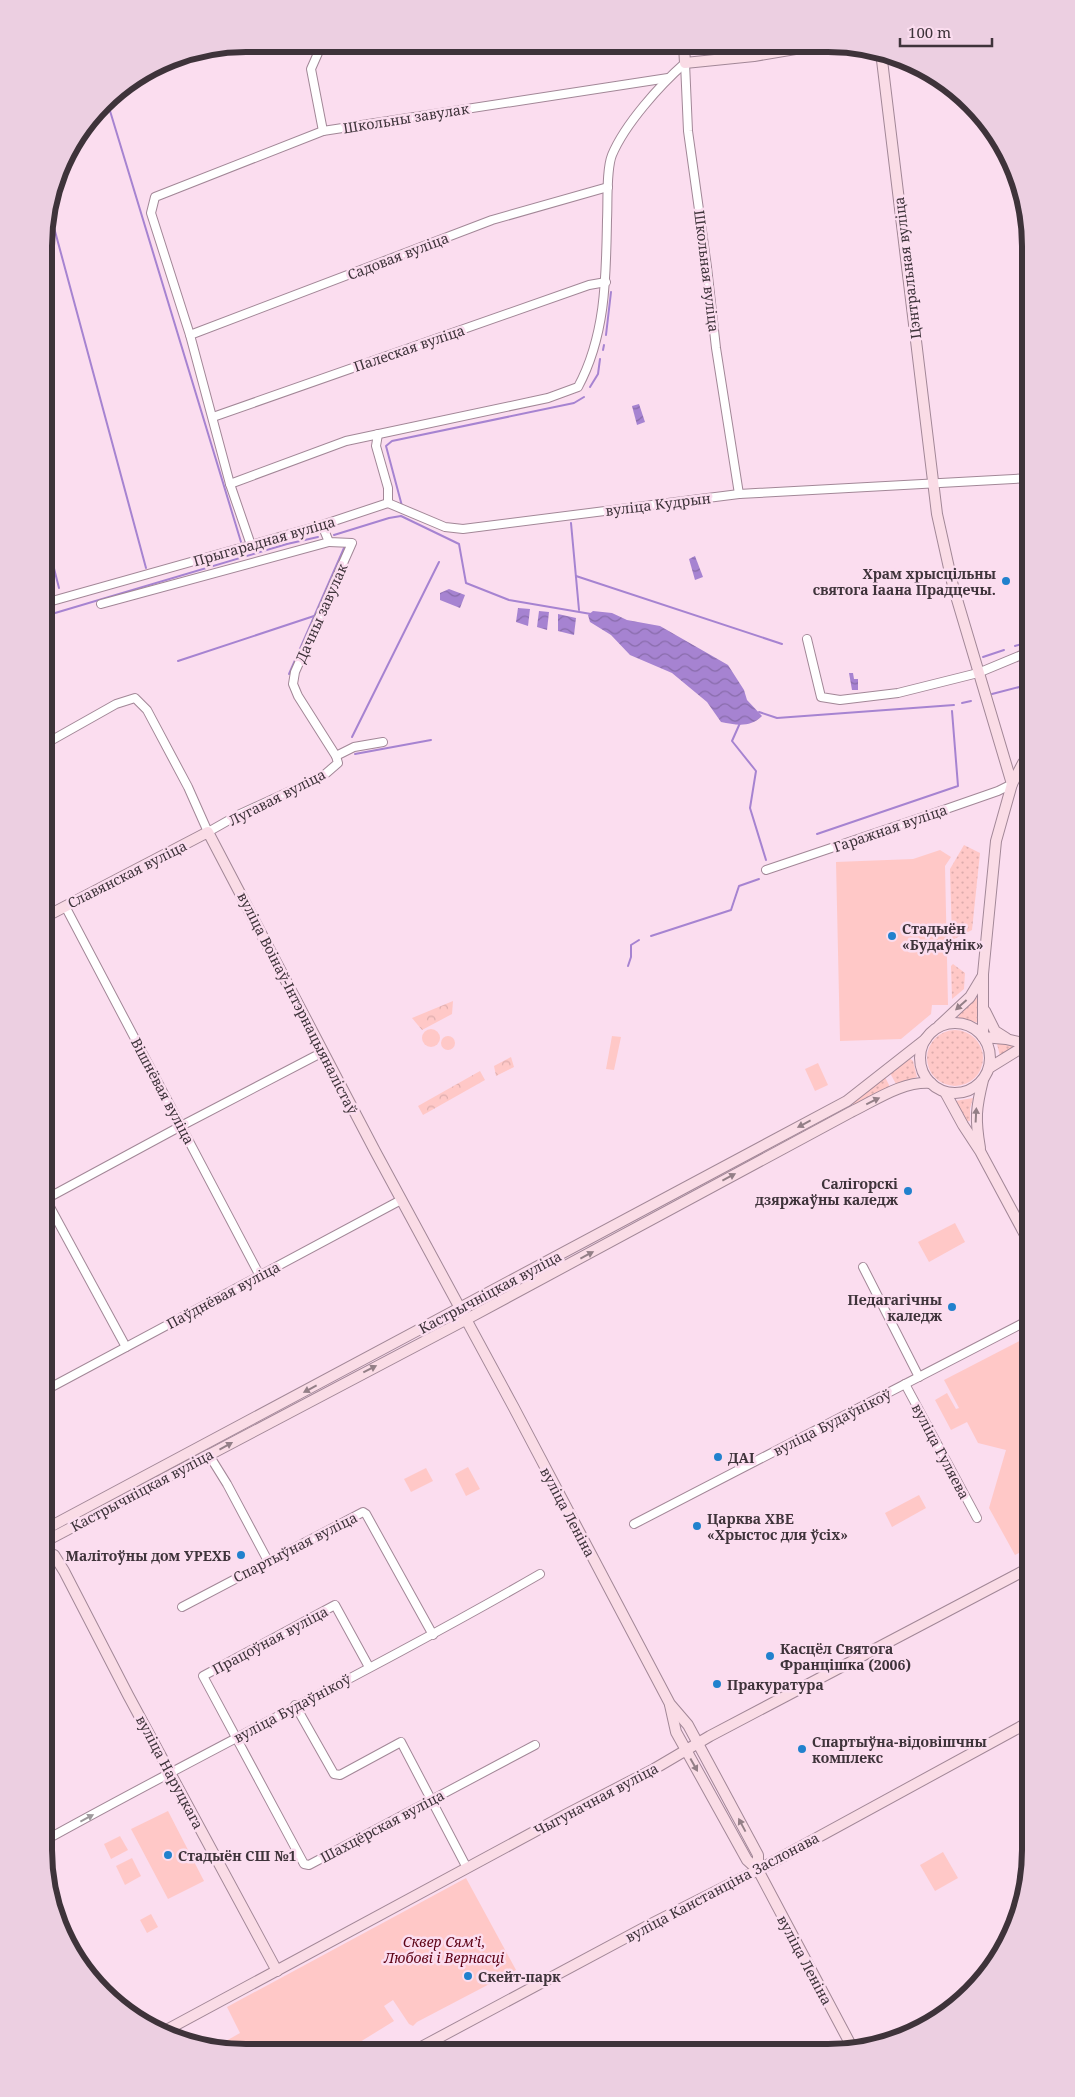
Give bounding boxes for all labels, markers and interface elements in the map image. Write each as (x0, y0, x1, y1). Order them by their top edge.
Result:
scale bar (900, 15, 992, 47)
text: 100 m (908, 22, 951, 42)
street label: Школьны завулак (342, 99, 471, 137)
street label: Цэнтральная вуліца (889, 196, 925, 340)
street label: Школьная вуліца (690, 209, 724, 333)
street label: Садовая вуліца (345, 228, 451, 284)
street label: Палеская вуліца (351, 320, 467, 376)
street label: вуліца Кудрын (604, 488, 712, 520)
street label: Прыгарадная вуліца (191, 512, 337, 570)
street label: Дачны завулак (291, 560, 352, 666)
place label: Храм хрысцільны святога Іаана Прадцечы. (813, 564, 997, 599)
marker: Храм хрысцільны святога Іаана Прадцечы. (1000, 575, 1012, 587)
street label: Лугавая вуліца (225, 764, 329, 830)
street label: Гаражная вуліца (831, 800, 950, 856)
street label: Славянская вуліца (64, 836, 190, 912)
street label: вуліца Воінаў-Інтэрнацыяналістаў (234, 889, 362, 1117)
place label: Стадыён «Будаўнік» (902, 919, 983, 954)
marker: Стадыён «Будаўнік» (886, 930, 898, 942)
one-way arrow (956, 999, 968, 1011)
street label: Вішнёвая вуліца (127, 1035, 199, 1147)
one-way arrow (866, 1097, 880, 1105)
one-way arrow (972, 1107, 980, 1123)
one-way arrow (797, 1120, 812, 1128)
one-way arrow (722, 1173, 737, 1181)
place label: Салігорскі дзяржаўны каледж (755, 1174, 899, 1209)
marker: Салігорскі дзяржаўны каледж (902, 1185, 914, 1197)
street label: Кастрычніцкая вуліца (415, 1246, 565, 1338)
one-way arrow (580, 1250, 593, 1259)
street label: Паўднёвая вуліца (163, 1257, 283, 1333)
place label: Педагагічны каледж (848, 1290, 943, 1325)
marker: Педагагічны каледж (946, 1301, 958, 1313)
one-way arrow (363, 1365, 377, 1373)
street label: вуліца Будаўнікоў (770, 1384, 894, 1460)
one-way arrow (302, 1385, 317, 1393)
street label: вуліца Гуляева (908, 1400, 974, 1502)
one-way arrow (219, 1442, 234, 1450)
street label: Кастрычніцкая вуліца (67, 1444, 217, 1536)
place label: ДАІ (728, 1448, 755, 1467)
marker: ДАІ (712, 1451, 724, 1463)
street label: вуліца Леніна (536, 1464, 600, 1560)
street label: Спартыўная вуліца (230, 1507, 360, 1587)
place label: Царква ХВЕ «Хрыстос для ўсіх» (707, 1509, 848, 1544)
marker: Царква ХВЕ «Хрыстос для ўсіх» (691, 1520, 703, 1532)
place label: Малітоўны дом УРЕХБ (66, 1546, 231, 1565)
marker: Малітоўны дом УРЕХБ (235, 1549, 247, 1561)
street label: Працоўная вуліца (209, 1601, 331, 1679)
place label: Касцёл Святога Францішка (2006) (780, 1639, 911, 1674)
marker: Касцёл Святога Францішка (2006) (764, 1650, 776, 1662)
street label: вуліца Будаўнікоў (230, 1669, 354, 1747)
place label: Пракуратура (727, 1675, 824, 1694)
marker: Пракуратура (711, 1678, 723, 1690)
street label: вуліца Наруцкага (132, 1712, 208, 1832)
place label: Спартыўна-відовішчны комплекс (812, 1732, 987, 1767)
marker: Спартыўна-відовішчны комплекс (796, 1743, 808, 1755)
street label: Чыгуначная вуліца (531, 1758, 661, 1840)
one-way arrow (690, 1758, 698, 1772)
street label: Шахцёрская вуліца (317, 1785, 447, 1867)
one-way arrow (80, 1813, 93, 1822)
one-way arrow (738, 1818, 746, 1832)
street label: вуліца Канстанціна Заслонава (622, 1828, 822, 1946)
place label: Стадыён СШ №1 (178, 1846, 296, 1865)
marker: Стадыён СШ №1 (162, 1849, 174, 1861)
street label: вуліца Леніна (773, 1912, 837, 2008)
park label: Сквер Сямʼі, Любові і Вернасці (383, 1932, 504, 1967)
place label: Скейт-парк (478, 1967, 561, 1986)
marker: Скейт-парк (462, 1970, 474, 1982)

